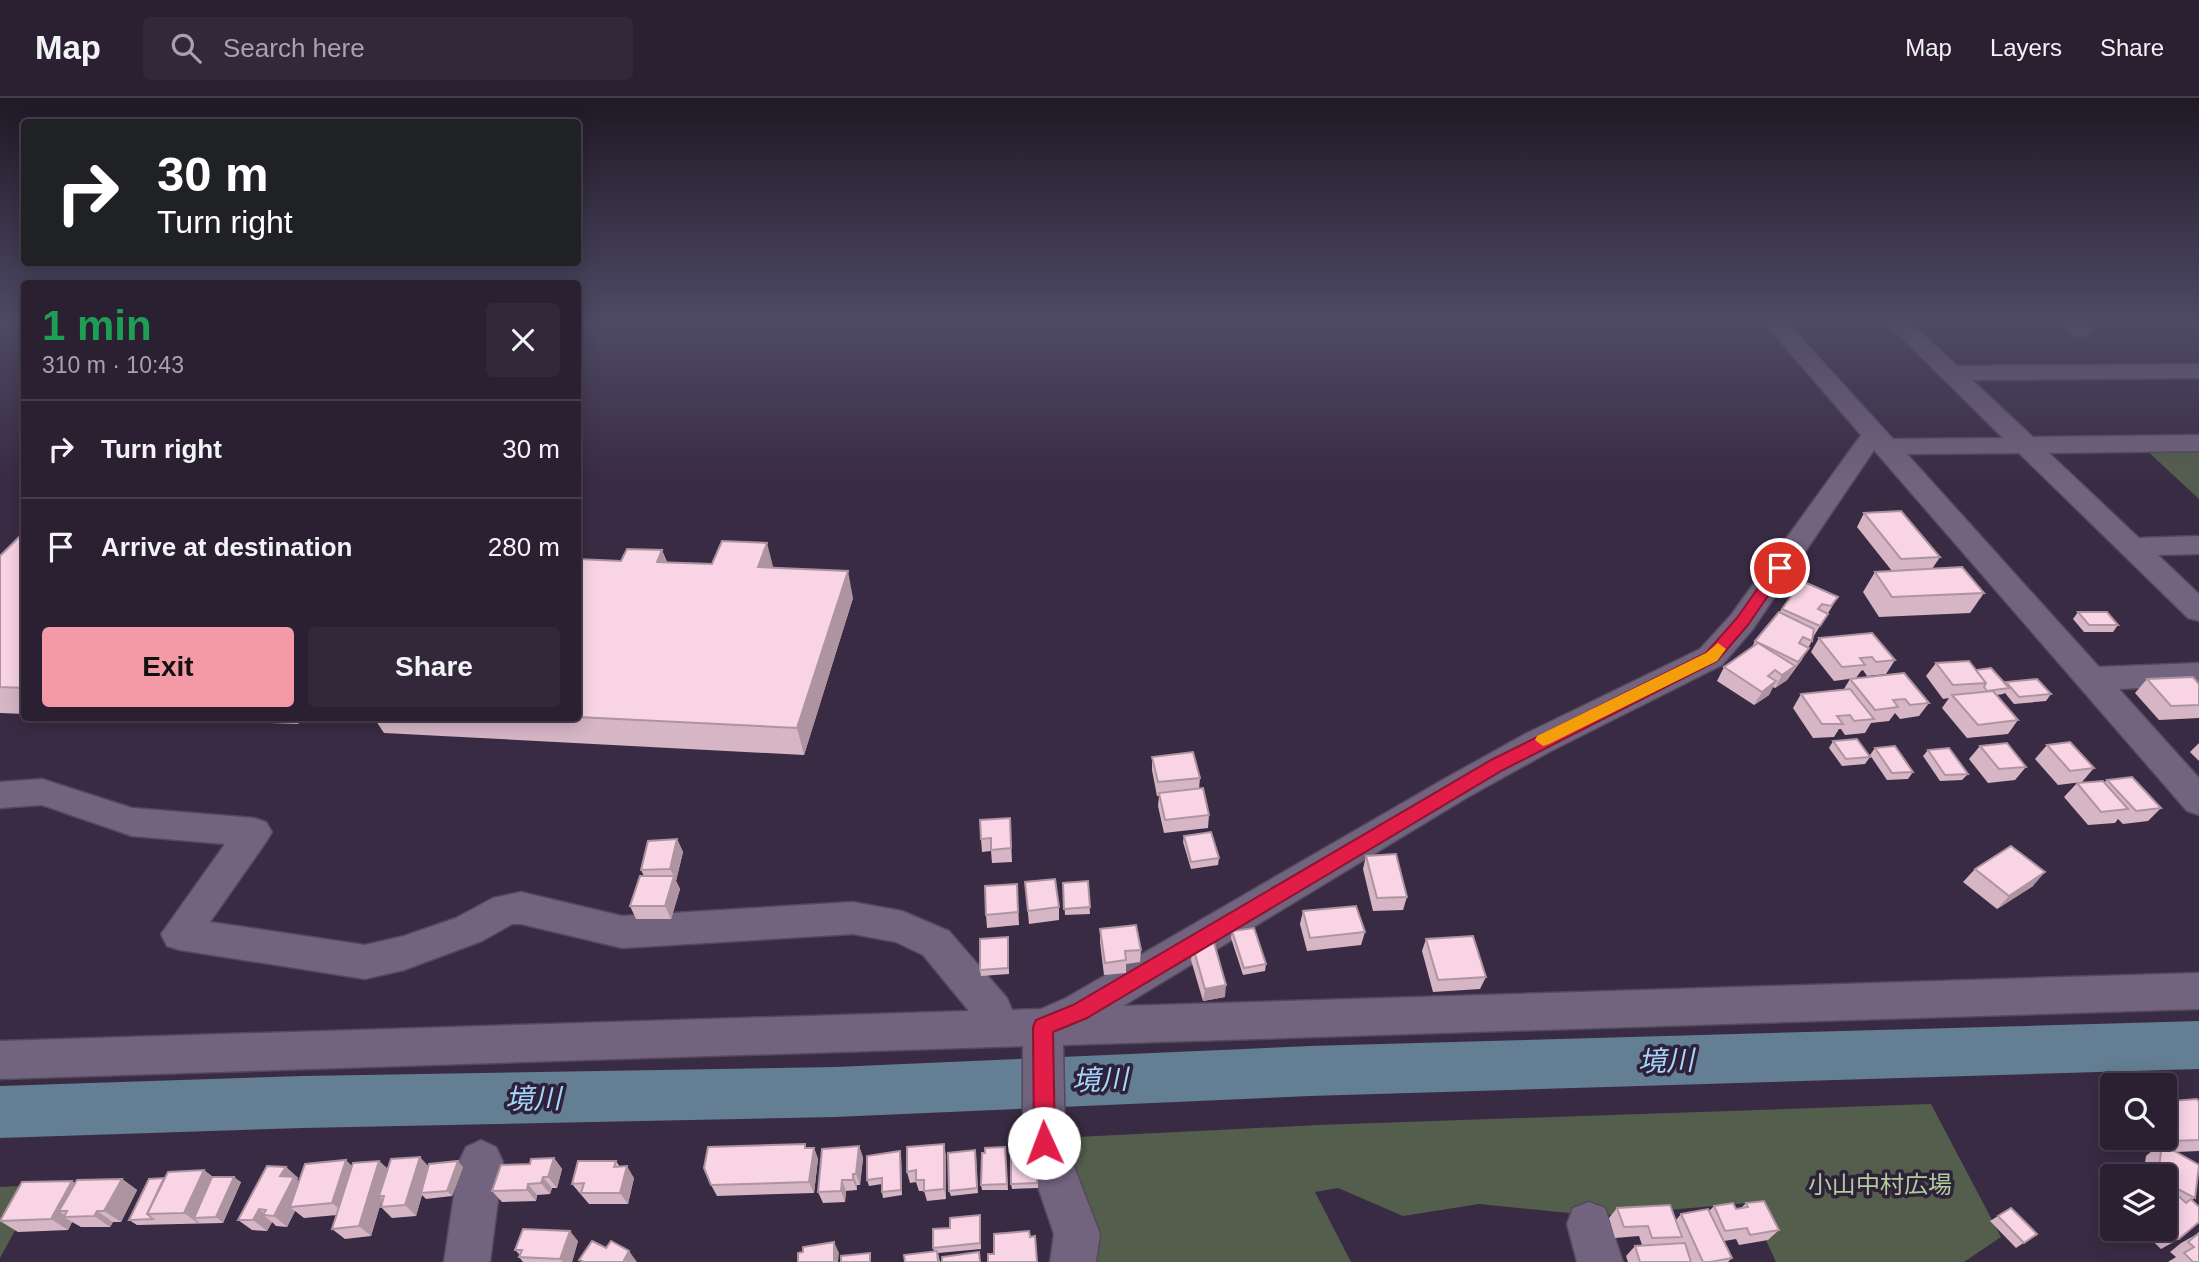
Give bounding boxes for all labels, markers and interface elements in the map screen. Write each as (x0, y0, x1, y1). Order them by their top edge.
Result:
search box (143, 17, 633, 80)
text: Map (35, 29, 101, 66)
icon: search (167, 29, 205, 67)
text: Search here (223, 33, 365, 63)
text: Map (1905, 34, 1952, 61)
text: Layers (1990, 34, 2062, 61)
text: Share (2100, 34, 2164, 61)
icon: right (42, 147, 133, 238)
text: 30 m (157, 147, 269, 201)
text: Turn right (157, 204, 293, 240)
text: 1 min (42, 302, 152, 349)
button: close (486, 303, 560, 377)
text: 310 m · 10:43 (42, 352, 184, 378)
icon: right (42, 430, 80, 468)
text: Turn right (101, 434, 222, 464)
text: 30 m (502, 434, 560, 464)
icon: arrive (42, 528, 80, 566)
text: Arrive at destination (101, 532, 352, 562)
text: 280 m (488, 532, 560, 562)
pin (1750, 538, 1810, 598)
icon: arrive (1761, 549, 1799, 587)
button: Exit (42, 627, 294, 707)
button: Share (308, 627, 560, 707)
water label: 境川 (1637, 1044, 1698, 1077)
water label: 境川 (1071, 1063, 1132, 1096)
map controls (2100, 1073, 2177, 1241)
button: search (2100, 1073, 2177, 1150)
water label: 境川 (505, 1083, 564, 1115)
position arrow (1007, 1106, 1081, 1180)
button: layers (2100, 1164, 2177, 1241)
park label: 小山中村広場 (1808, 1171, 1952, 1198)

